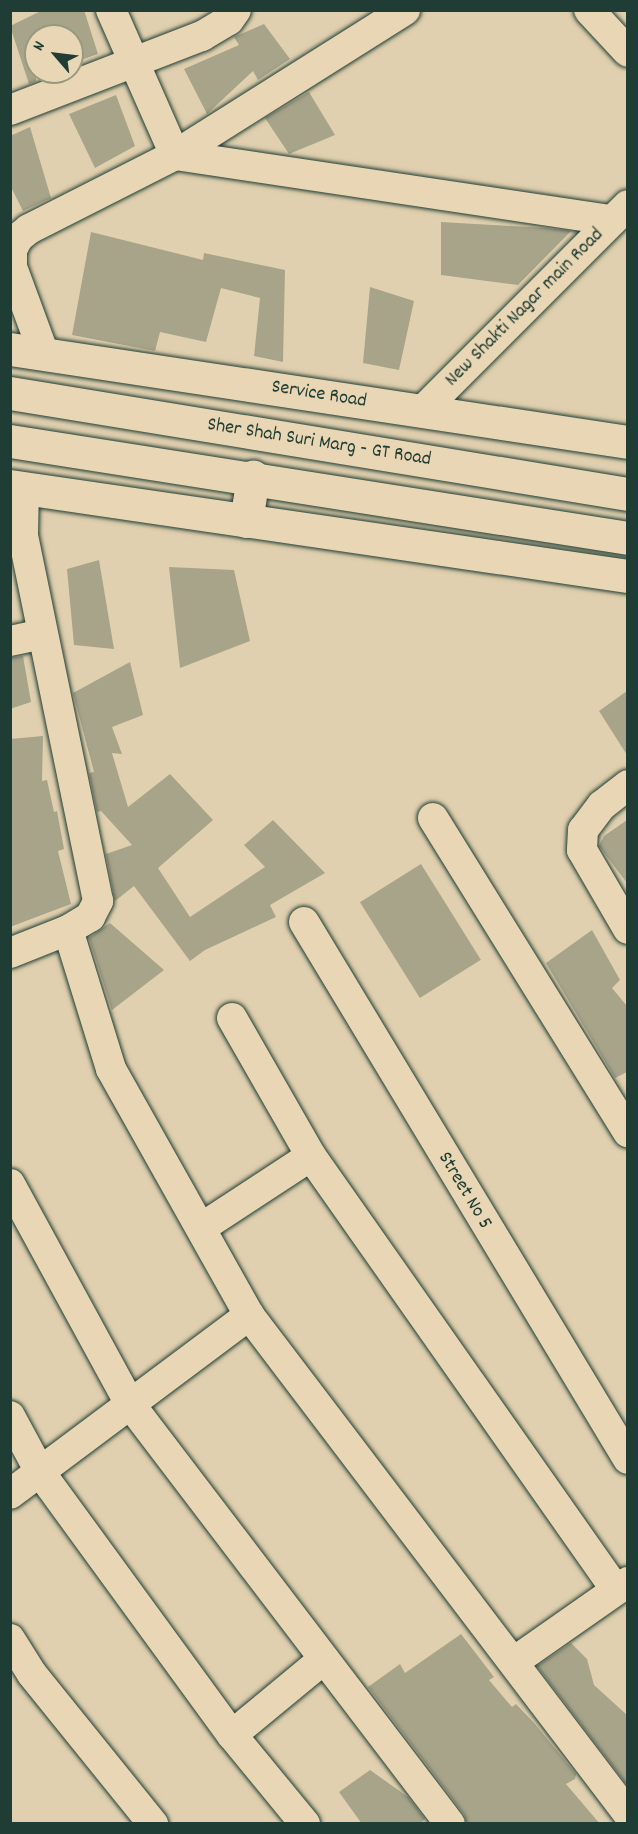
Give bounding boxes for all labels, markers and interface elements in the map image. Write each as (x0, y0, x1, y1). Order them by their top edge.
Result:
north arrow (24, 24, 84, 84)
text: N (27, 37, 51, 55)
street label: New Shakti Nagar main Road (441, 224, 609, 392)
street label: Service Road (270, 376, 368, 414)
street label: Sher Shah Suri Marg - GT Road (205, 413, 433, 473)
street label: Street No 5 (432, 1148, 496, 1234)

